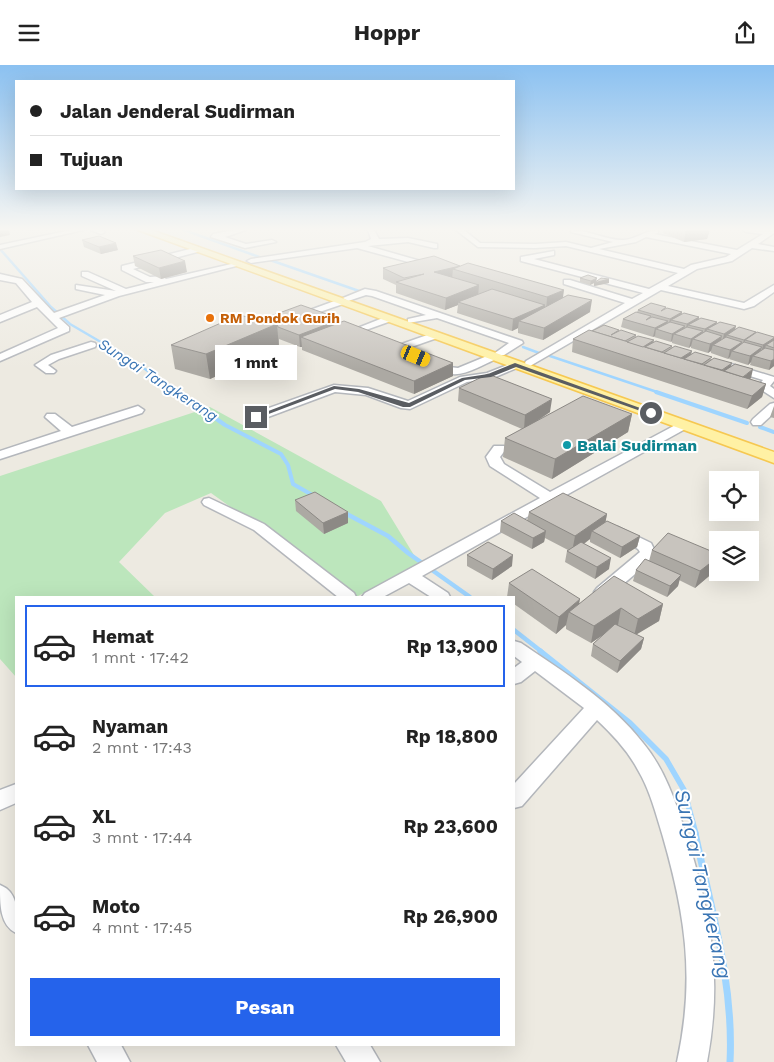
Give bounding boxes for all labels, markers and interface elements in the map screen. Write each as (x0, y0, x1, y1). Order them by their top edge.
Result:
icon: menu (15, 19, 43, 47)
icon: share (731, 19, 759, 47)
text: Hoppr (354, 20, 420, 45)
text: Jalan Jenderal Sudirman (60, 100, 295, 123)
text: Tujuan (60, 148, 123, 171)
place label: RM Pondok Gurih (220, 310, 340, 326)
marker: RM Pondok Gurih (204, 312, 216, 324)
water label: Sungai Tangkerang (95, 335, 221, 425)
car (399, 343, 432, 369)
callout: 1 mnt (215, 345, 297, 379)
text: 1 mnt (234, 353, 278, 372)
route start (640, 402, 662, 424)
route end (245, 406, 267, 428)
place label: Balai Sudirman (577, 436, 697, 455)
marker: Balai Sudirman (561, 439, 573, 451)
map controls (709, 471, 759, 581)
button: locate (709, 471, 759, 521)
button: layers (709, 531, 759, 581)
icon: car (32, 624, 77, 669)
text: Hemat (92, 625, 154, 648)
text: Rp 13,900 (407, 635, 498, 658)
text: 1 mnt · 17:42 (92, 648, 189, 667)
icon: car (32, 714, 77, 759)
text: Nyaman (92, 715, 168, 738)
text: Rp 18,800 (406, 725, 498, 748)
text: 2 mnt · 17:43 (92, 738, 192, 757)
water label: Sungai Tangkerang (669, 786, 738, 981)
icon: car (32, 804, 77, 849)
text: XL (92, 805, 116, 828)
text: Rp 23,600 (403, 815, 498, 838)
text: 3 mnt · 17:44 (92, 828, 192, 847)
icon: car (32, 894, 77, 939)
text: Moto (92, 895, 140, 918)
text: Rp 26,900 (403, 905, 498, 928)
text: 4 mnt · 17:45 (92, 918, 192, 937)
button: Pesan (30, 978, 500, 1036)

